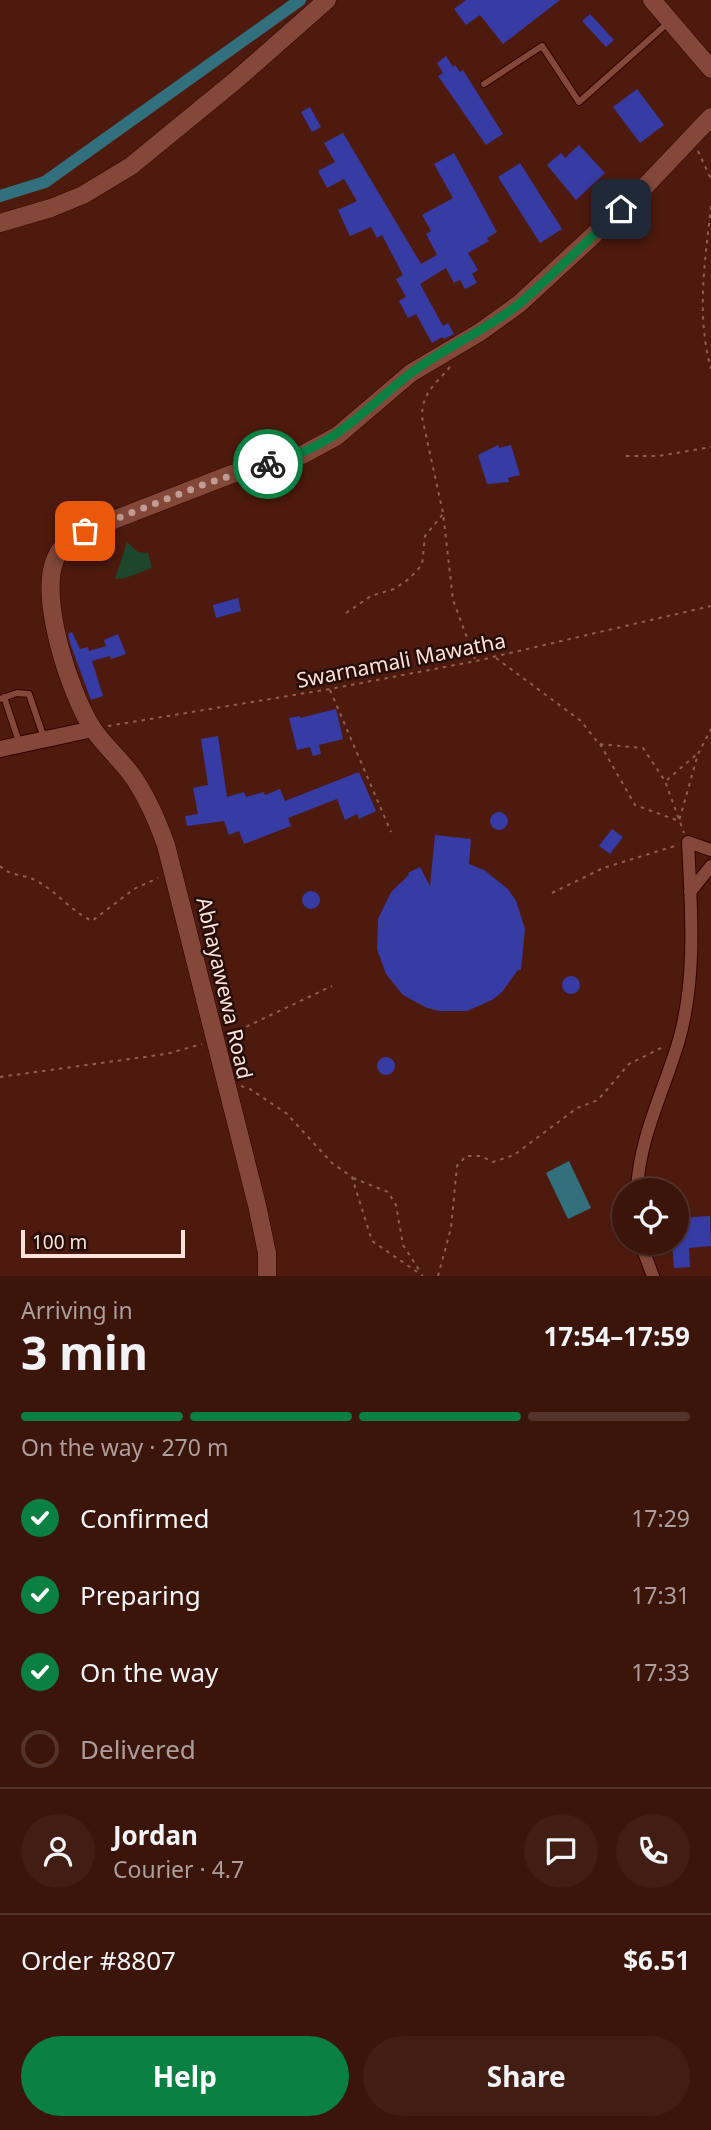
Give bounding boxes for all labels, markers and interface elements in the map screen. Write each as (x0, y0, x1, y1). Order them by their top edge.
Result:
pin (591, 179, 651, 239)
icon: home (602, 190, 640, 228)
courier (233, 429, 303, 499)
icon: bike (249, 445, 287, 483)
pin (55, 501, 115, 561)
icon: bag (66, 512, 104, 550)
street label: Swarnamali Mawatha (294, 626, 508, 694)
street label: Abhayawewa Road (190, 894, 260, 1082)
map controls (612, 1178, 689, 1255)
button: locate (612, 1178, 689, 1255)
scale bar (21, 1227, 186, 1259)
text: 100 m (32, 1229, 87, 1255)
text: Arriving in (21, 1294, 133, 1326)
text: 17:54–17:59 (543, 1318, 690, 1354)
text: 3 min (21, 1321, 148, 1383)
text: On the way · 270 m (21, 1431, 228, 1463)
icon: check (21, 1499, 59, 1537)
text: Confirmed (80, 1500, 210, 1536)
text: 17:29 (631, 1502, 690, 1534)
icon: check (21, 1576, 59, 1614)
text: Preparing (80, 1577, 201, 1613)
text: 17:31 (631, 1579, 690, 1611)
icon: check (21, 1653, 59, 1691)
text: On the way (80, 1654, 218, 1690)
text: 17:33 (631, 1656, 690, 1688)
text: Delivered (80, 1731, 196, 1767)
button: person (21, 1814, 95, 1888)
button: chat (524, 1814, 598, 1888)
button: phone (616, 1814, 690, 1888)
text: Jordan (113, 1817, 198, 1853)
text: Courier · 4.7 (113, 1853, 244, 1885)
text: Order #8807 (21, 1942, 176, 1978)
text: $6.51 (623, 1942, 690, 1978)
button: Help (21, 2036, 349, 2116)
button: Share (363, 2036, 690, 2116)

